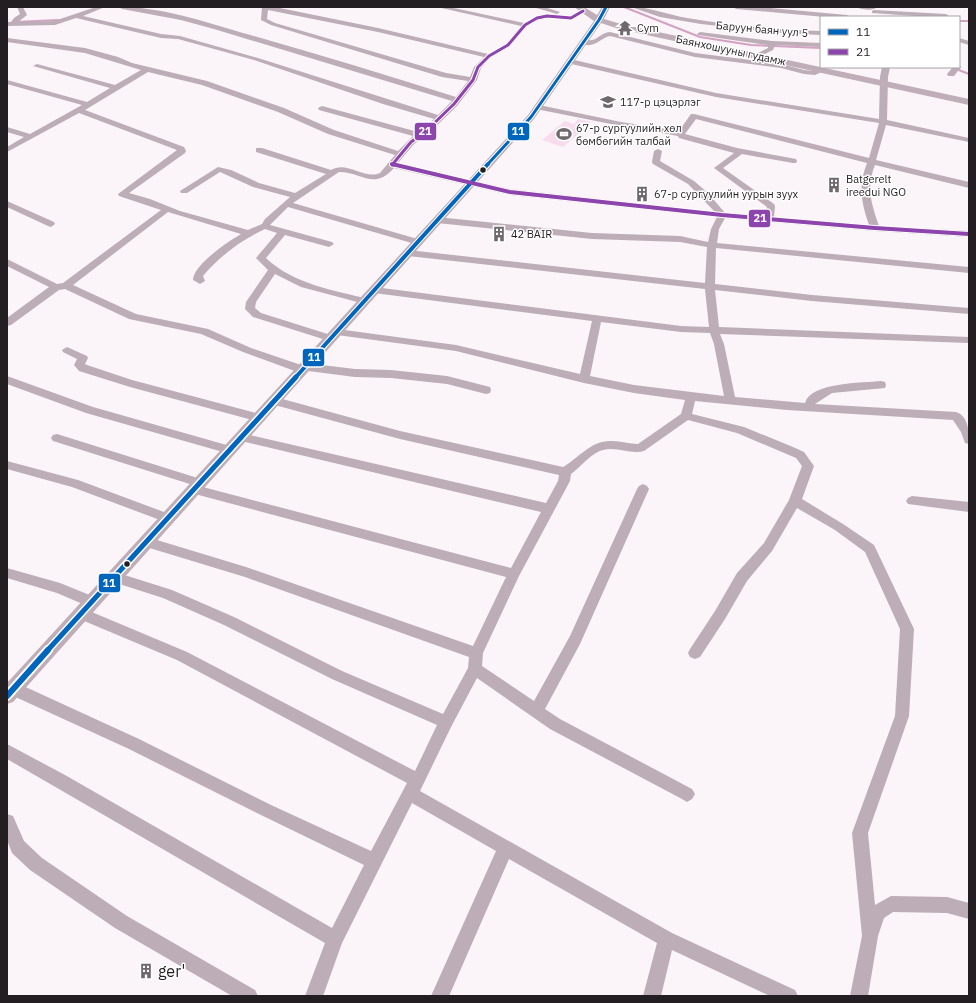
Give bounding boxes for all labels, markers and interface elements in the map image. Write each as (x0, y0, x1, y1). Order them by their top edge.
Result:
legend (820, 16, 960, 68)
street label: Баруун баян уул 5 (715, 18, 809, 40)
temple icon: Cym (616, 19, 634, 37)
place label: Cym (637, 21, 659, 35)
text: 11 (856, 24, 870, 39)
street label: Баянхошууны гудамж (675, 31, 788, 69)
text: 21 (856, 44, 870, 59)
school or university icon: 117-р цэцэрлэг (599, 93, 617, 111)
place label: 117-р цэцэрлэг (620, 95, 701, 109)
place label: 67-р сургуулийн хөл бөмбөгийн талбай (576, 121, 682, 148)
line badge: 21 (414, 122, 437, 141)
line badge: 11 (507, 122, 530, 141)
text: 21 (418, 124, 432, 138)
text: 11 (511, 124, 525, 138)
sports icon: 67-р сургуулийн хөл бөмбөгийн талбай (555, 125, 573, 143)
unlabelled marker (478, 165, 488, 175)
place label: Batgerelt ireedui NGO (846, 172, 906, 199)
building icon: Batgerelt ireedui NGO (825, 176, 843, 194)
building icon: 67-р сургуулийн уурын зуух (633, 185, 651, 203)
place label: 67-р сургуулийн уурын зуух (654, 187, 799, 201)
line badge: 21 (748, 209, 771, 228)
text: 21 (753, 211, 767, 225)
building icon: 42 BAIR (490, 225, 508, 243)
place label: 42 BAIR (511, 227, 552, 241)
line badge: 11 (302, 348, 325, 367)
text: 11 (307, 350, 321, 364)
unlabelled marker (122, 559, 132, 569)
line badge: 11 (98, 573, 121, 593)
text: 11 (102, 576, 116, 590)
place label: ger' (158, 961, 185, 981)
building icon: ger' (137, 962, 155, 980)

